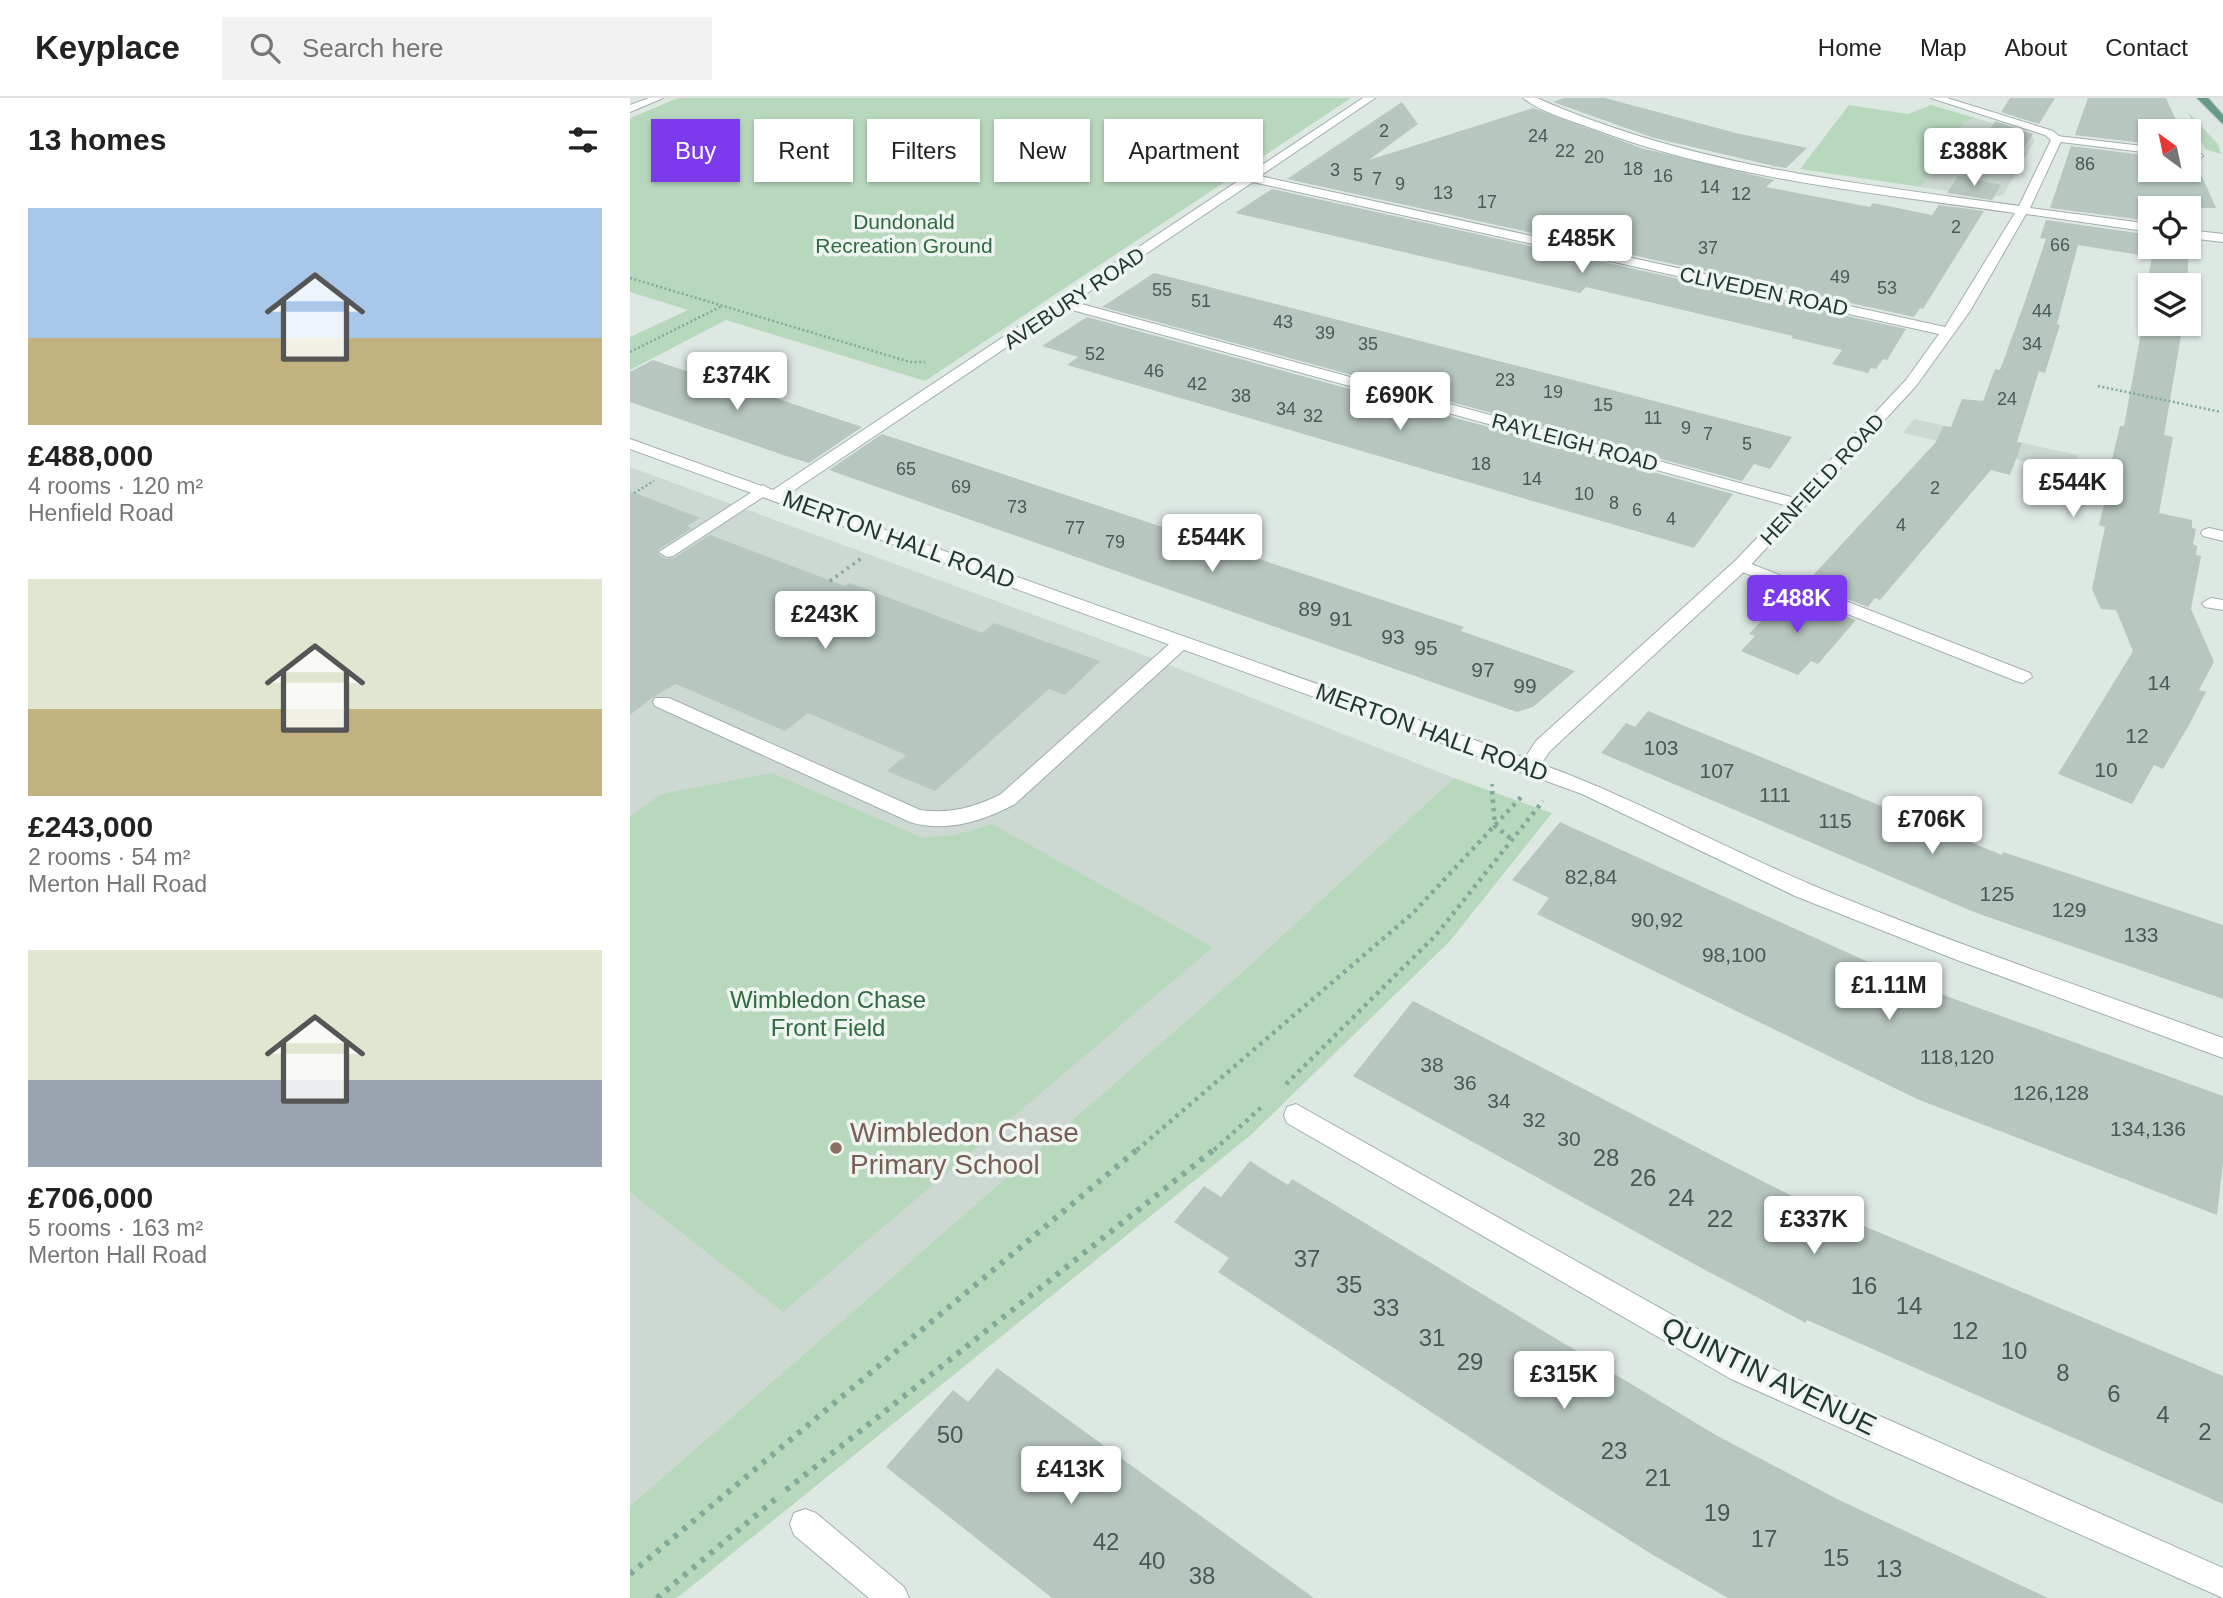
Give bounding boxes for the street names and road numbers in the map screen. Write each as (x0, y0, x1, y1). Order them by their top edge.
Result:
street label: AVEBURY ROAD (999, 242, 1149, 354)
street label: CLIVEDEN ROAD (1678, 262, 1850, 320)
street label: RAYLEIGH ROAD (1489, 409, 1661, 475)
street label: HENFIELD ROAD (1755, 409, 1889, 549)
street label: MERTON HALL ROAD (779, 484, 1019, 594)
street label: MERTON HALL ROAD (1312, 677, 1552, 787)
street label: QUINTIN AVENUE (1657, 1311, 1881, 1441)

